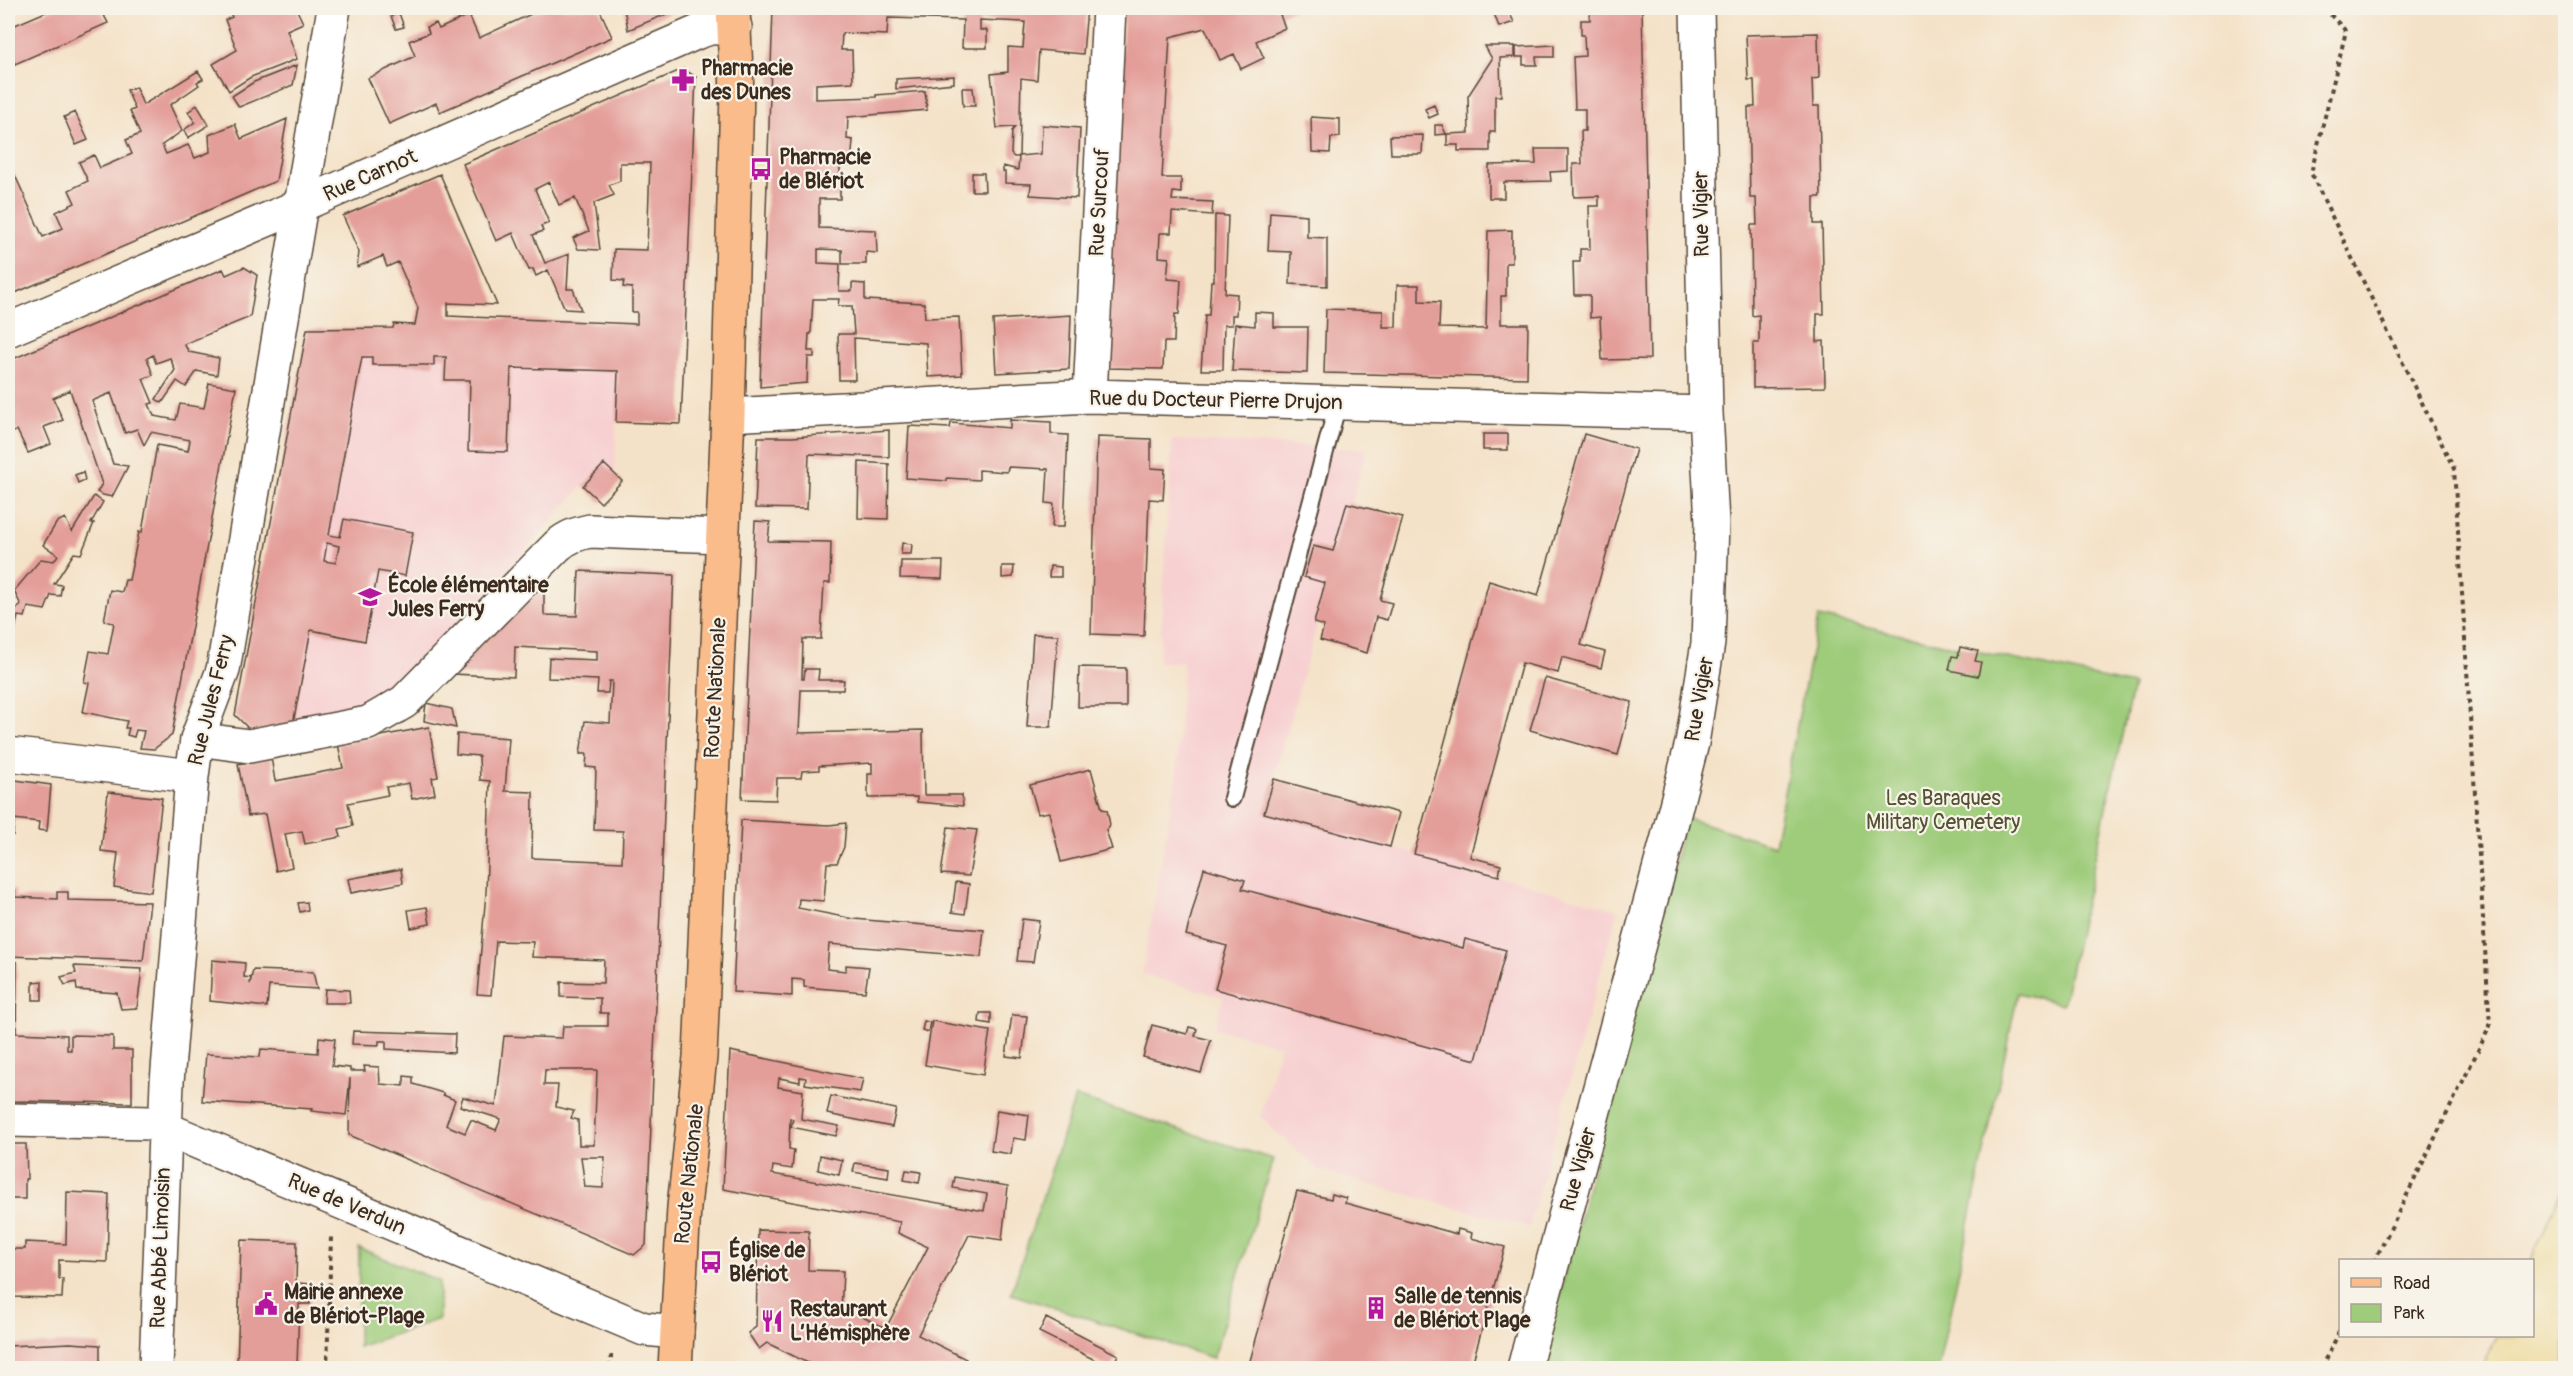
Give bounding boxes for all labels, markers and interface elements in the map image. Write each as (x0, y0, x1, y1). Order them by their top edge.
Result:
place label: Pharmacie des Dunes (701, 55, 794, 106)
pharmacy icon: Pharmacie des Dunes (670, 67, 696, 93)
street label: Rue Carnot (319, 143, 422, 208)
place label: Pharmacie de Blériot (779, 144, 872, 195)
street label: Rue Surcouf (1083, 146, 1116, 257)
bus stop icon: Pharmacie de Blériot (748, 156, 774, 182)
street label: Rue Vigier (1687, 170, 1716, 257)
street label: Rue du Docteur Pierre Drujon (1089, 385, 1343, 416)
place label: École élémentaire Jules Ferry (388, 571, 549, 623)
school or university icon: École élémentaire Jules Ferry (357, 584, 383, 610)
street label: Route Nationale (698, 616, 733, 759)
street label: Rue Jules Ferry (182, 632, 241, 768)
street label: Rue Vigier (1679, 654, 1720, 744)
park label: Les Baraques Military Cemetery (1866, 785, 2020, 836)
street label: Route Nationale (669, 1102, 710, 1246)
street label: Rue Vigier (1554, 1124, 1603, 1214)
street label: Rue Abbé Limoisin (144, 1167, 177, 1329)
street label: Rue de Verdun (284, 1167, 410, 1241)
place label: Église de Blériot (729, 1236, 806, 1288)
bus stop icon: Église de Blériot (698, 1249, 724, 1275)
legend (2339, 1259, 2534, 1337)
text: Road (2393, 1272, 2430, 1295)
place label: Mairie annexe de Blériot-Plage (284, 1279, 425, 1330)
place label: Salle de tennis de Blériot Plage (1394, 1283, 1531, 1334)
public building icon: Mairie annexe de Blériot-Plage (253, 1291, 279, 1317)
building icon: Salle de tennis de Blériot Plage (1363, 1295, 1389, 1321)
place label: Restaurant L’Hémisphère (790, 1296, 910, 1347)
text: Park (2393, 1302, 2425, 1325)
restaurant icon: Restaurant L’Hémisphère (759, 1308, 785, 1334)

